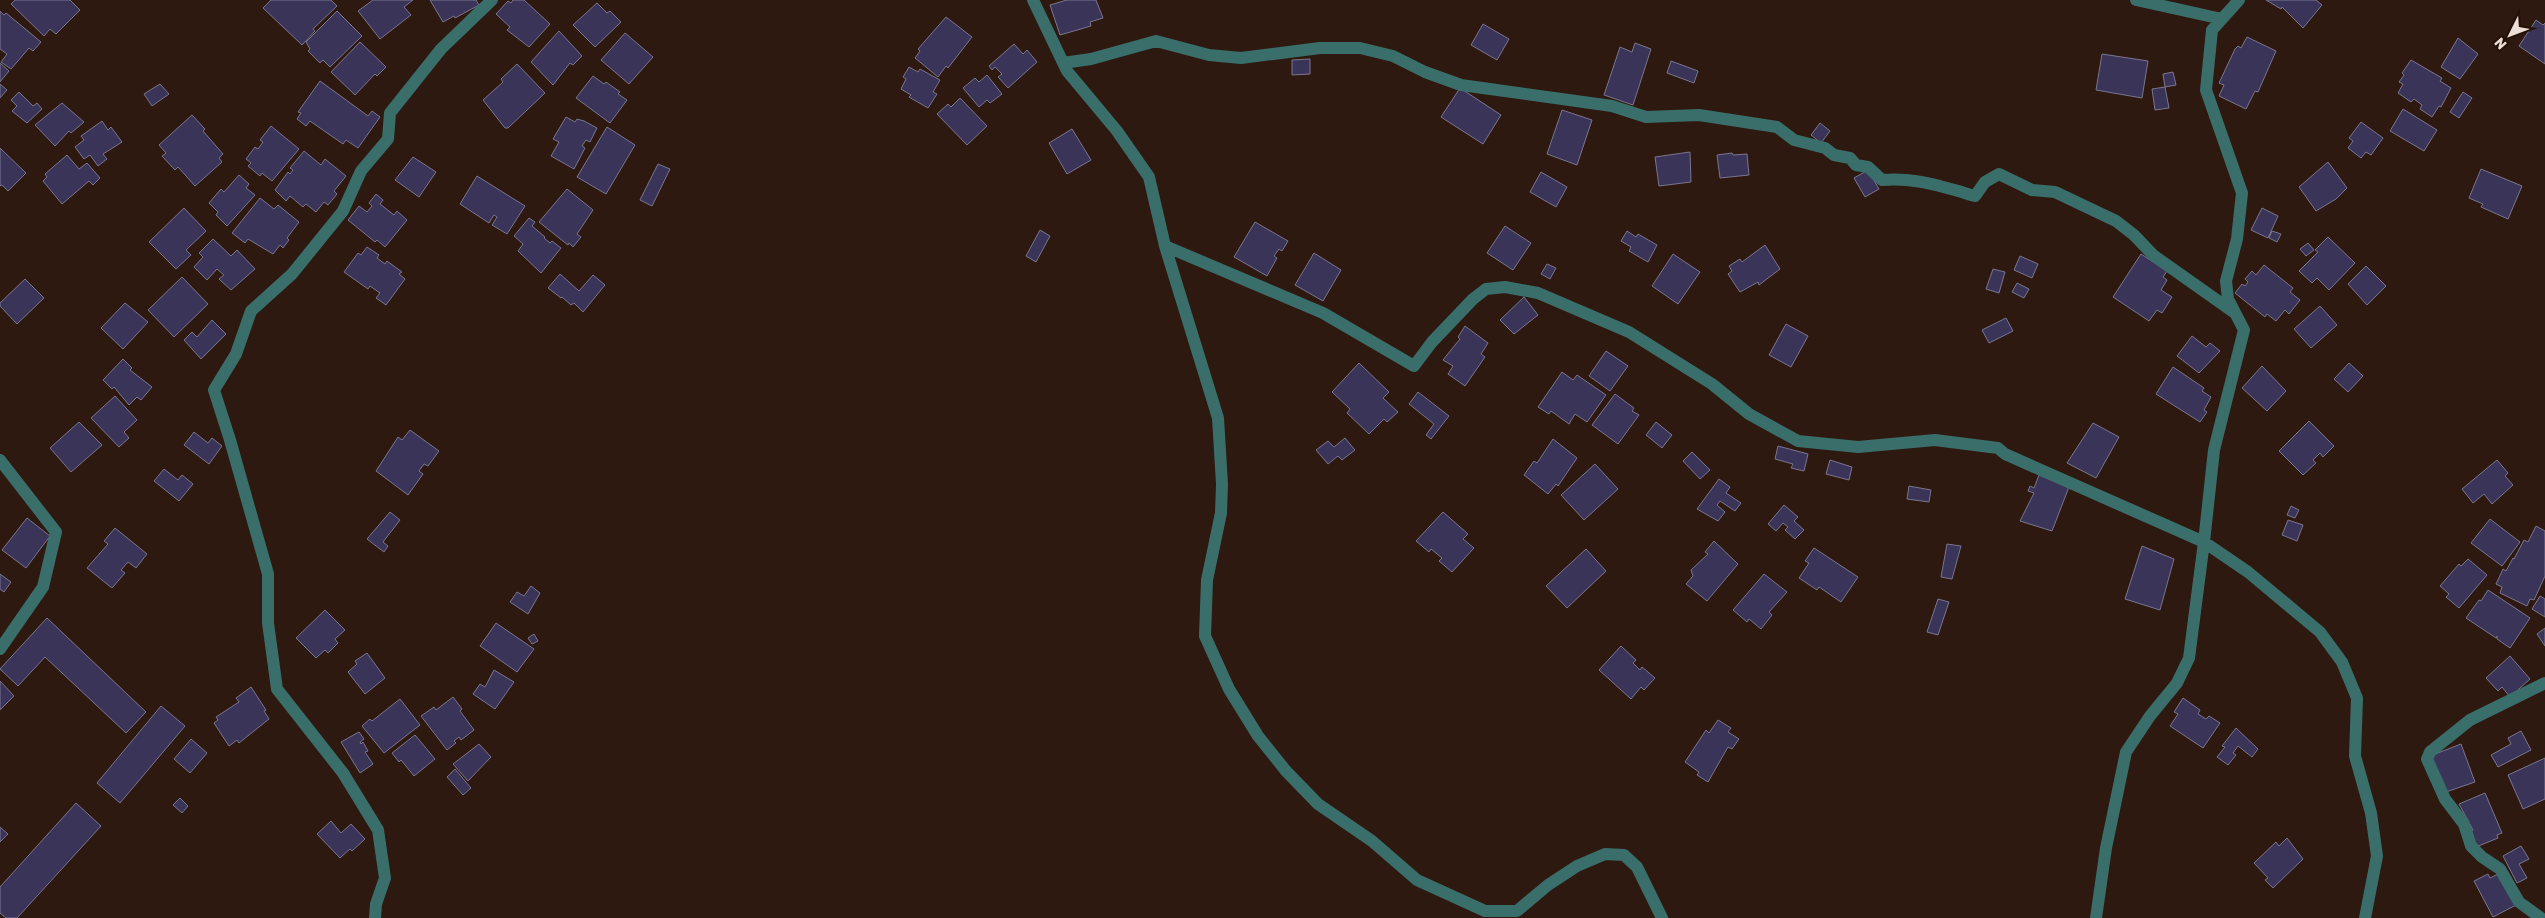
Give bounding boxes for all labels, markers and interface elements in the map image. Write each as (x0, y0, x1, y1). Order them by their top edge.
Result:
north arrow (2485, 10, 2535, 60)
text: N (2491, 34, 2510, 53)

